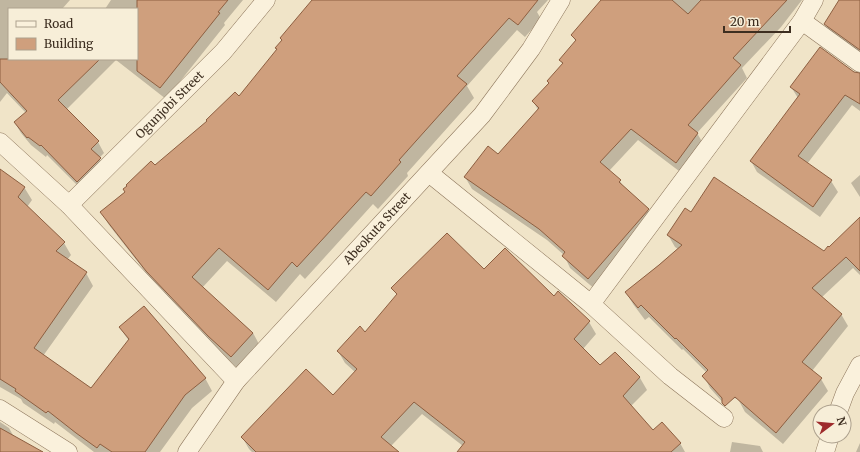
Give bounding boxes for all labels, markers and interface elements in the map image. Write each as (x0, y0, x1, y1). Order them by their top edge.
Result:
legend (8, 8, 138, 60)
scale bar (724, 8, 790, 34)
text: 20 m (730, 14, 759, 29)
text: Road (44, 16, 73, 31)
text: Building (44, 36, 94, 51)
street label: Ogunjobi Street (132, 67, 207, 142)
street label: Abeokuta Street (339, 189, 414, 268)
north arrow (812, 404, 852, 444)
text: N (834, 415, 850, 428)

